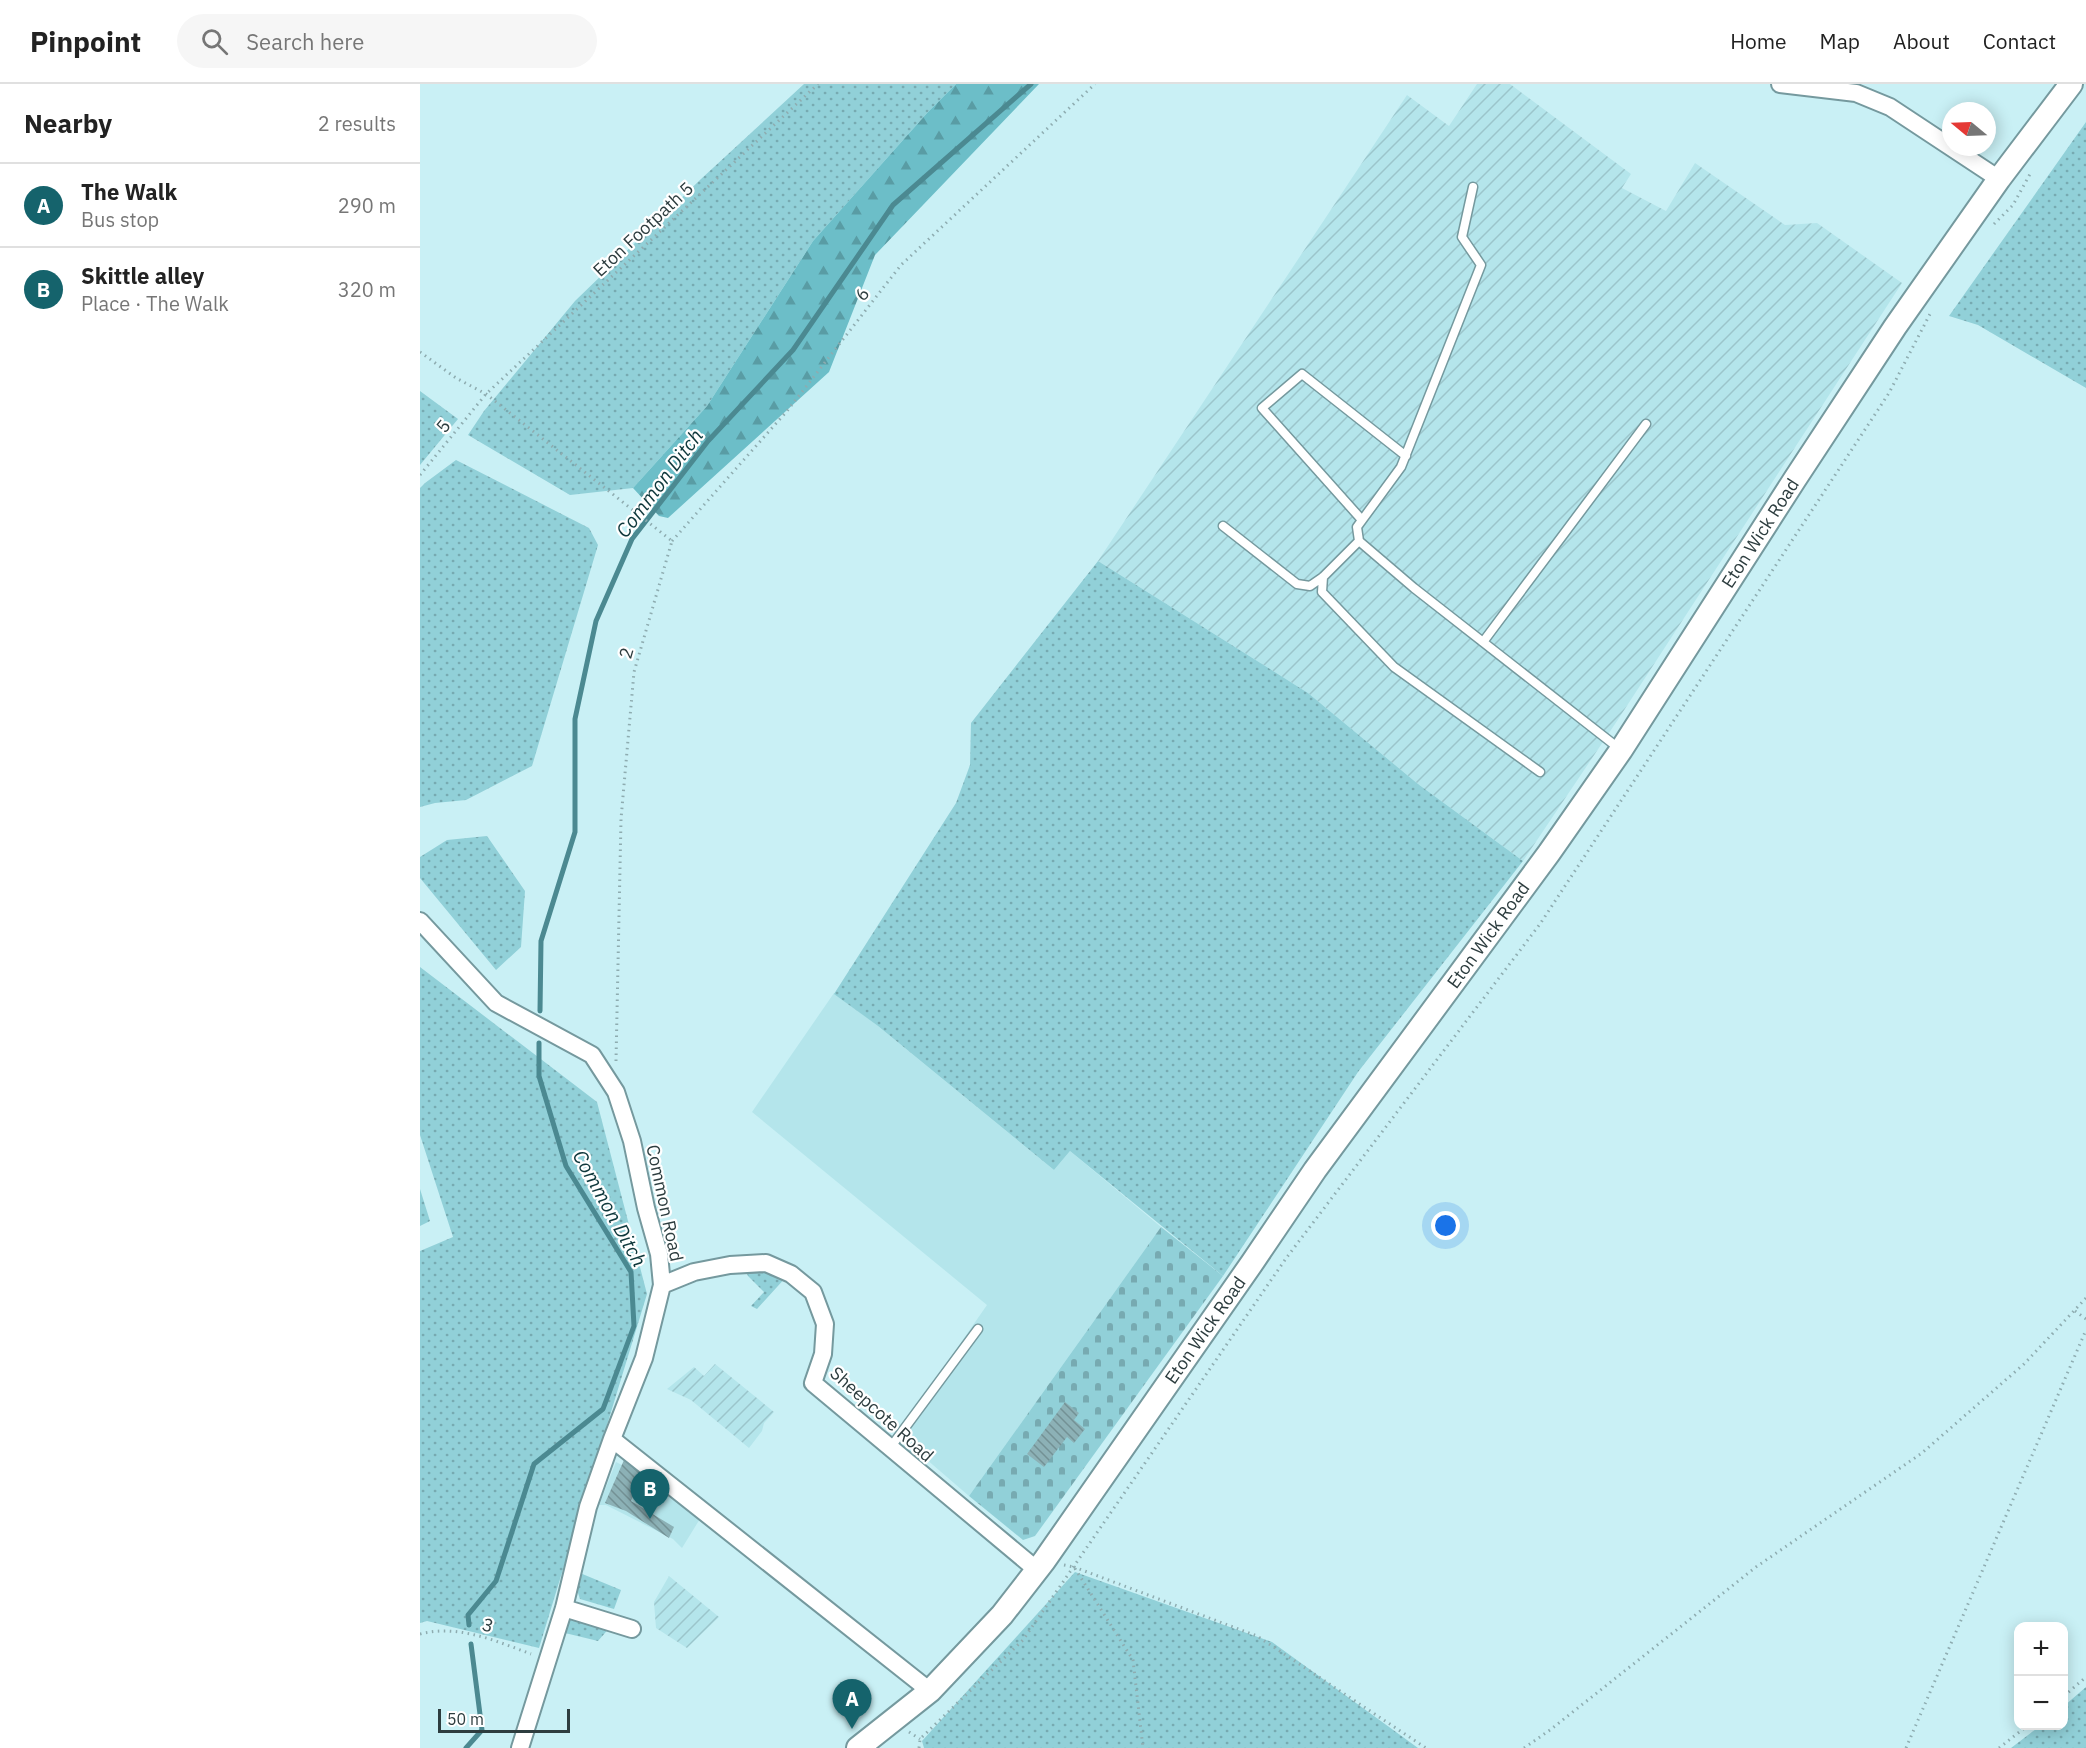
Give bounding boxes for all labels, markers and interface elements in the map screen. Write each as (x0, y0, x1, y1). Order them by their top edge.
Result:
search box (177, 14, 597, 68)
text: Pinpoint (30, 23, 141, 60)
icon: search (198, 25, 231, 58)
text: Search here (246, 27, 364, 56)
text: Home (1730, 27, 1787, 55)
text: Map (1820, 27, 1860, 55)
text: About (1893, 27, 1950, 55)
text: Contact (1983, 27, 2056, 55)
north arrow (1942, 102, 1996, 156)
text: Nearby (24, 106, 112, 140)
text: 2 results (318, 110, 396, 137)
text: The Walk (81, 177, 177, 206)
street label: Eton Footpath 5 (588, 177, 698, 281)
text: A (37, 192, 50, 219)
text: 290 m (338, 192, 396, 219)
text: Bus stop (81, 206, 159, 233)
text: Skittle alley (81, 261, 204, 290)
text: B (37, 276, 50, 303)
text: 320 m (338, 276, 396, 303)
street label: 6 (850, 283, 874, 305)
text: Place · The Walk (81, 290, 229, 317)
street label: 5 (431, 415, 455, 437)
water label: Common Ditch (609, 423, 709, 543)
street label: Eton Wick Road (1716, 474, 1804, 592)
street label: 2 (613, 645, 639, 661)
street label: Eton Wick Road (1442, 877, 1534, 993)
street label: Common Road (641, 1143, 689, 1263)
water label: Common Ditch (567, 1145, 653, 1271)
your location (1431, 1211, 1460, 1240)
street label: Eton Wick Road (1159, 1272, 1251, 1388)
street label: Sheepcote Road (825, 1361, 939, 1467)
pin: B (630, 1470, 670, 1519)
street label: 3 (480, 1612, 496, 1638)
map controls (2014, 1622, 2068, 1730)
button: + (2014, 1622, 2068, 1676)
button: − (2014, 1676, 2068, 1730)
pin: A (832, 1680, 872, 1729)
scale bar (438, 1706, 570, 1734)
text: 50 m (447, 1709, 484, 1729)

